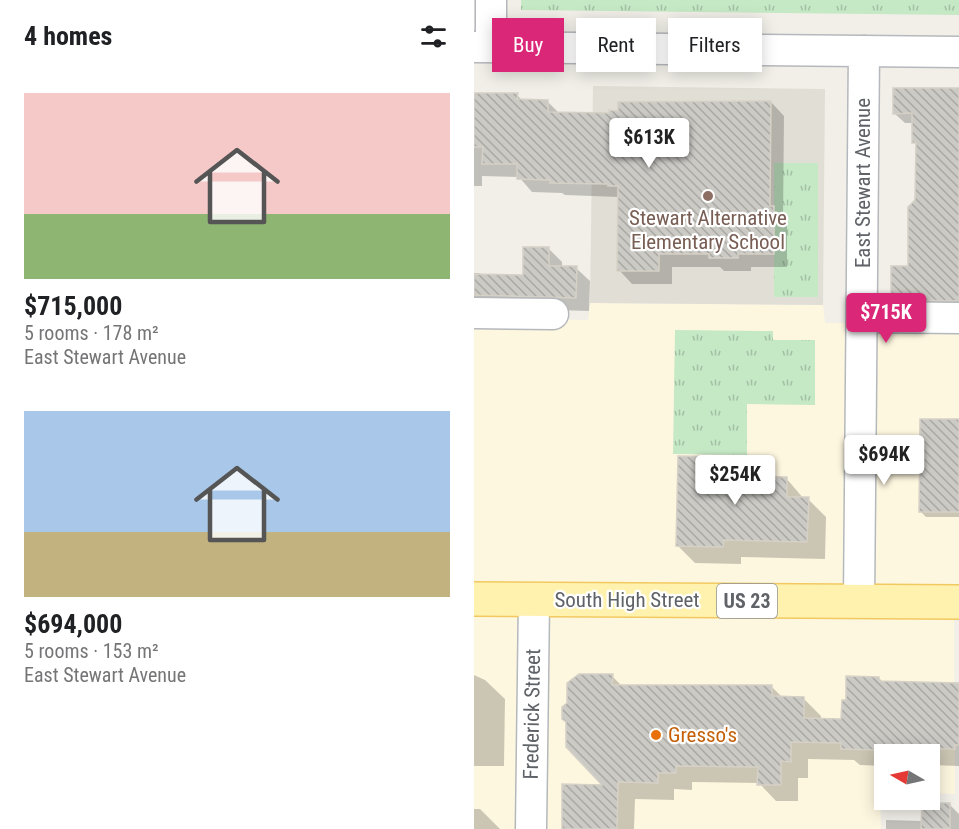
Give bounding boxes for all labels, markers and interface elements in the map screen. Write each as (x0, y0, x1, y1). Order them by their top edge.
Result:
chip: Buy (492, 18, 564, 72)
chip: Rent (576, 18, 656, 72)
chip: Filters (668, 18, 762, 72)
icon: filters (417, 20, 450, 53)
text: 4 homes (24, 21, 112, 51)
street label: East Stewart Avenue (851, 98, 875, 268)
pin: $613K (607, 118, 691, 169)
text: $613K (623, 125, 675, 149)
icon: home (183, 132, 291, 240)
marker: Stewart Alternative Elementary School (701, 189, 715, 203)
place label: Stewart Alternative Elementary School (629, 206, 787, 254)
text: $715,000 (24, 291, 122, 321)
pin: $715K (844, 293, 928, 344)
text: $715K (860, 300, 912, 324)
text: 5 rooms · 178 m² (24, 321, 159, 345)
text: East Stewart Avenue (24, 345, 186, 369)
pin: $694K (842, 435, 926, 486)
text: $694K (858, 442, 910, 466)
icon: home (183, 450, 291, 558)
pin: $254K (693, 455, 777, 506)
text: $254K (709, 462, 761, 486)
road number: US 23 (717, 584, 777, 618)
street label: South High Street (554, 588, 700, 612)
text: $694,000 (24, 609, 122, 639)
text: 5 rooms · 153 m² (24, 639, 159, 663)
street label: Frederick Street (519, 649, 545, 779)
text: East Stewart Avenue (24, 663, 186, 687)
place label: Gresso's (668, 723, 737, 747)
marker: Gresso's (649, 728, 663, 742)
north arrow (874, 744, 940, 810)
map controls (874, 744, 940, 810)

